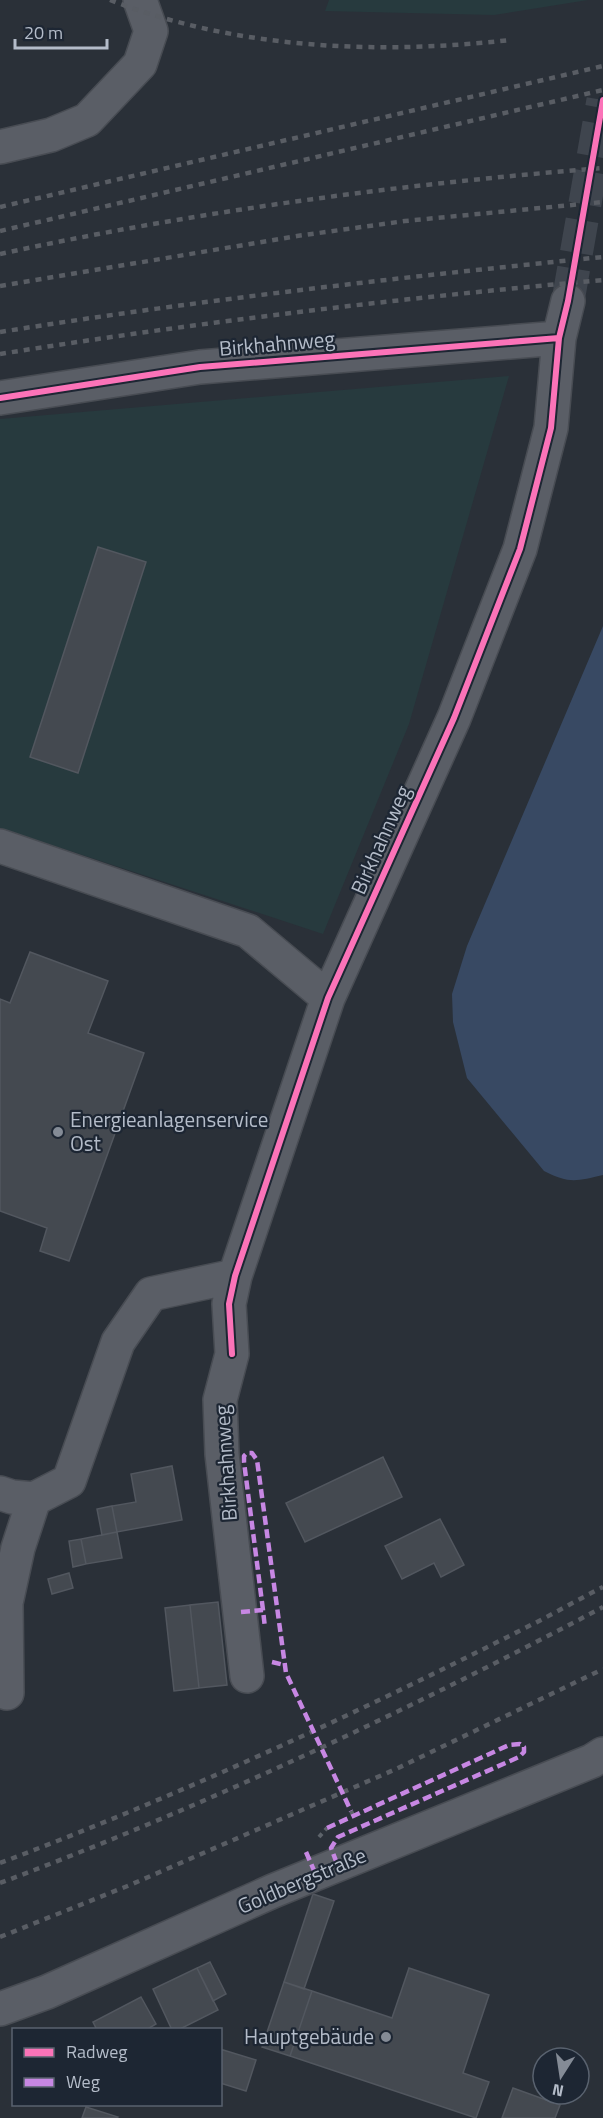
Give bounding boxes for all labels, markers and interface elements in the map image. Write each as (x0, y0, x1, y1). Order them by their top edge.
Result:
scale bar (15, 12, 106, 50)
text: 20 m (24, 19, 63, 46)
street label: Birkhahnweg (218, 322, 336, 364)
street label: Birkhahnweg (342, 780, 418, 899)
place label: Energieanlagenservice Ost (70, 1103, 268, 1159)
marker: Energieanlagenservice Ost (51, 1125, 65, 1139)
street label: Birkhahnweg (205, 1404, 245, 1522)
street label: Goldbergstraße (232, 1839, 371, 1922)
place label: Hauptgebäude (244, 2020, 374, 2052)
legend (12, 2028, 222, 2106)
marker: Hauptgebäude (379, 2030, 393, 2044)
text: Radweg (66, 2038, 128, 2065)
north arrow (531, 2046, 591, 2106)
text: Weg (66, 2068, 100, 2095)
text: N (550, 2078, 566, 2104)

